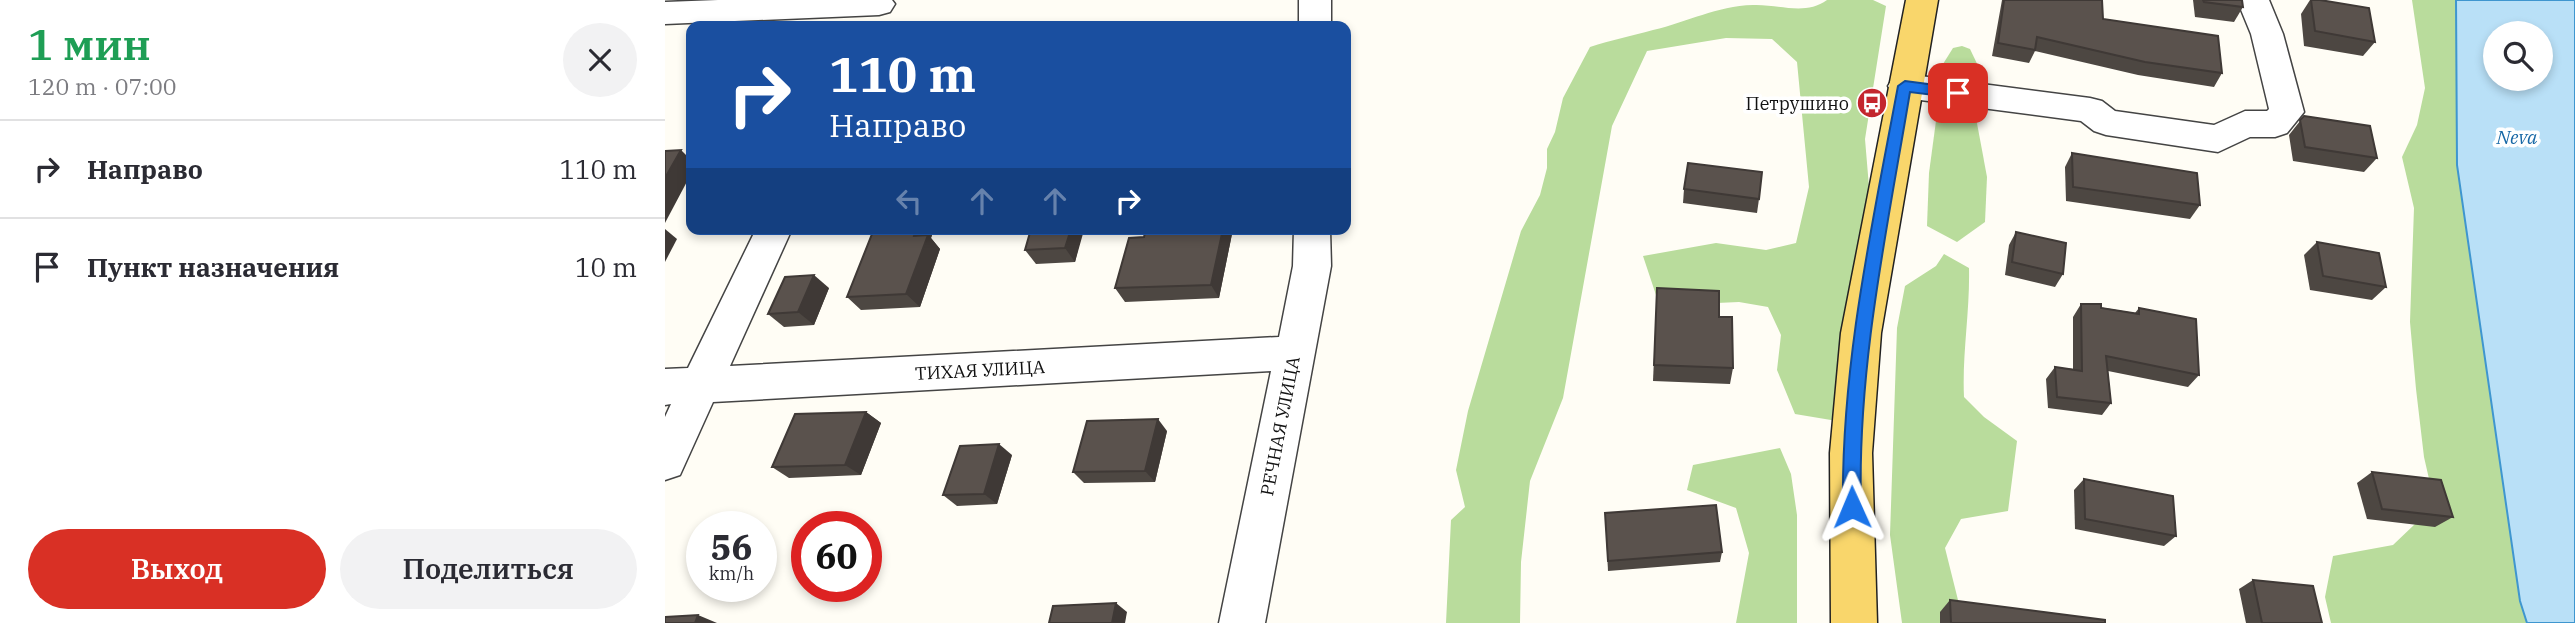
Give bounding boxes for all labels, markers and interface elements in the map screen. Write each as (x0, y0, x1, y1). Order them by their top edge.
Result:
text: 1 мин (28, 17, 151, 72)
map controls (2483, 21, 2553, 91)
button: search (2483, 21, 2553, 91)
button: close (563, 23, 637, 97)
text: 110 m (829, 42, 976, 105)
icon: right (714, 49, 805, 140)
pin (1928, 63, 1988, 123)
text: 120 m · 07:00 (28, 71, 177, 101)
icon: arrive (1939, 74, 1977, 112)
bus stop icon: Петрушино (1855, 86, 1889, 120)
place label: Петрушино (1746, 92, 1849, 115)
text: Направо (829, 104, 966, 146)
water label: Neva (2496, 125, 2538, 149)
icon: right (28, 150, 66, 188)
text: Направо (87, 152, 203, 186)
text: 110 m (559, 152, 637, 186)
icon: left (890, 182, 928, 220)
icon: ahead (963, 182, 1001, 220)
icon: ahead (1036, 182, 1074, 220)
icon: right (1109, 182, 1147, 220)
icon: arrive (28, 248, 66, 286)
text: Пункт назначения (87, 250, 339, 284)
text: 10 m (575, 250, 637, 284)
street label: РЕЧНАЯ УЛИЦА (1255, 354, 1305, 498)
street label: ТИХАЯ УЛИЦА (914, 355, 1046, 385)
position arrow (1815, 470, 1889, 544)
speed limit sign: 60 (791, 511, 882, 602)
text: 56 (710, 524, 753, 570)
button: Выход (28, 529, 326, 609)
button: Поделиться (340, 529, 637, 609)
text: km/h (709, 562, 754, 585)

